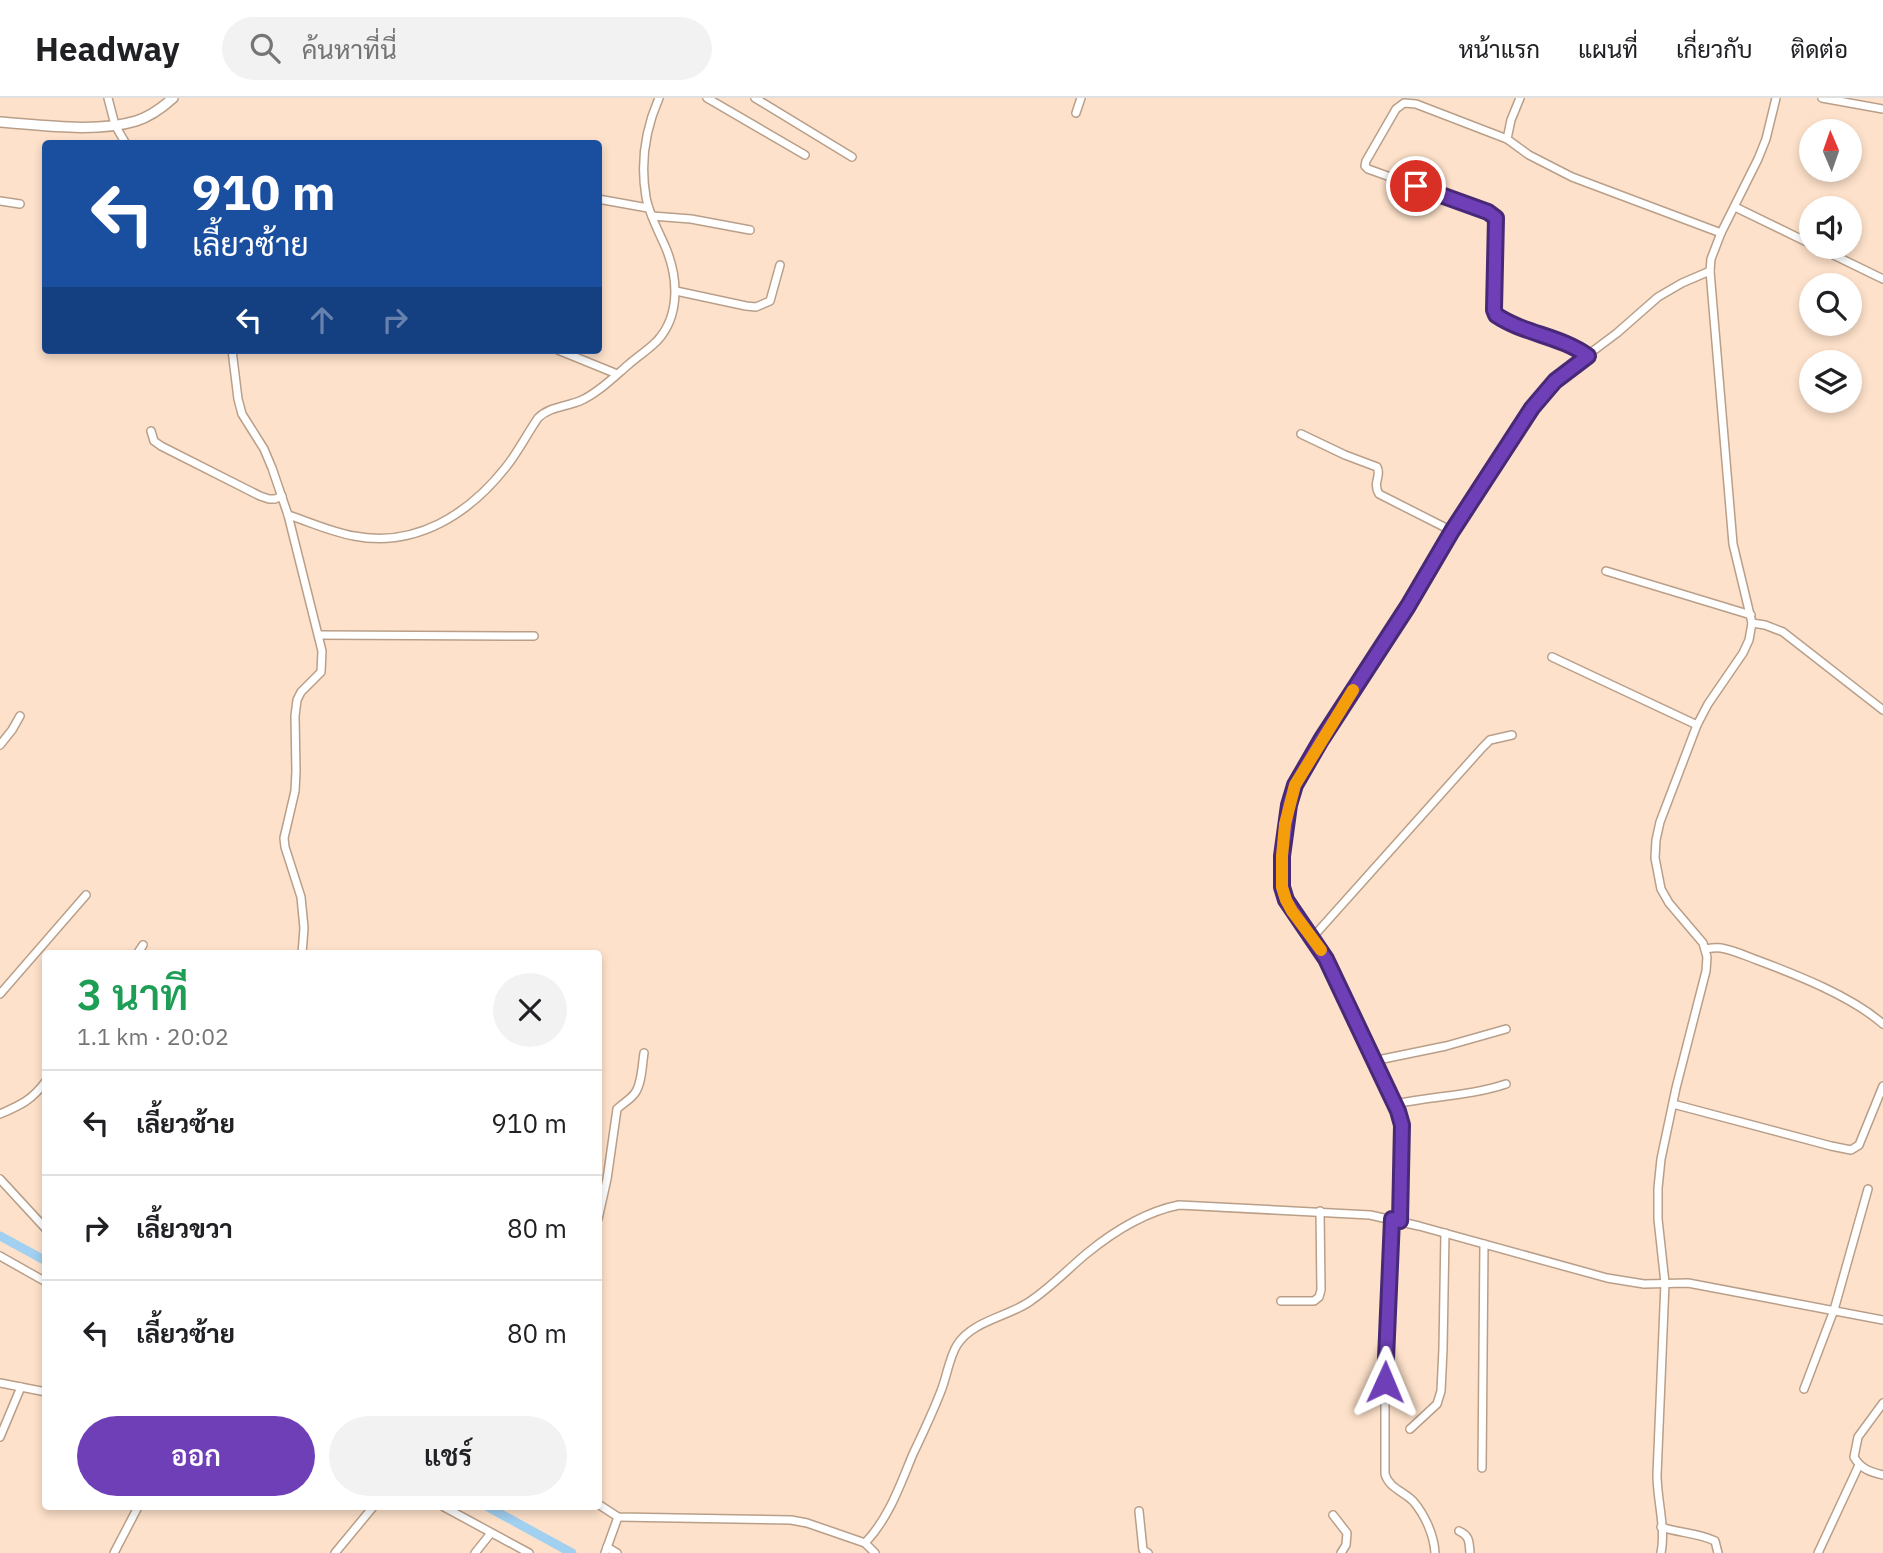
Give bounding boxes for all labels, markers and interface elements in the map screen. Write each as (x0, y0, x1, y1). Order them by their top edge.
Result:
search box (222, 17, 712, 80)
text: Headway (35, 27, 180, 70)
icon: search (246, 29, 284, 67)
text: ค้นหาที่นี่ (302, 32, 397, 66)
text: หน้าแรก (1459, 33, 1540, 65)
text: แผนที่ (1578, 33, 1638, 65)
text: เกี่ยวกับ (1676, 33, 1753, 65)
text: ติดต่อ (1791, 33, 1848, 65)
north arrow (1799, 119, 1862, 182)
map controls (1799, 119, 1862, 413)
pin (1386, 156, 1446, 216)
text: 910 m (192, 160, 336, 223)
icon: arrive (1397, 167, 1435, 205)
icon: left (77, 168, 168, 259)
button: sound (1799, 196, 1862, 259)
text: เลี้ยวซ้าย (192, 223, 309, 265)
button: search (1799, 273, 1862, 336)
icon: left (230, 301, 268, 339)
icon: ahead (303, 301, 341, 339)
icon: right (376, 301, 414, 339)
button: layers (1799, 350, 1862, 413)
text: 3 นาที (77, 967, 189, 1022)
button: close (493, 973, 567, 1047)
text: 1.1 km · 20:02 (77, 1021, 229, 1051)
icon: left (77, 1104, 115, 1142)
text: เลี้ยวซ้าย (136, 1106, 235, 1140)
text: 910 m (491, 1106, 567, 1140)
icon: right (77, 1209, 115, 1247)
text: เลี้ยวขวา (136, 1211, 233, 1245)
text: 80 m (507, 1211, 567, 1245)
icon: left (77, 1314, 115, 1352)
text: เลี้ยวซ้าย (136, 1316, 235, 1350)
text: 80 m (507, 1316, 567, 1350)
position arrow (1348, 1345, 1422, 1419)
button: ออก (77, 1416, 315, 1496)
button: แชร์ (329, 1416, 567, 1496)

